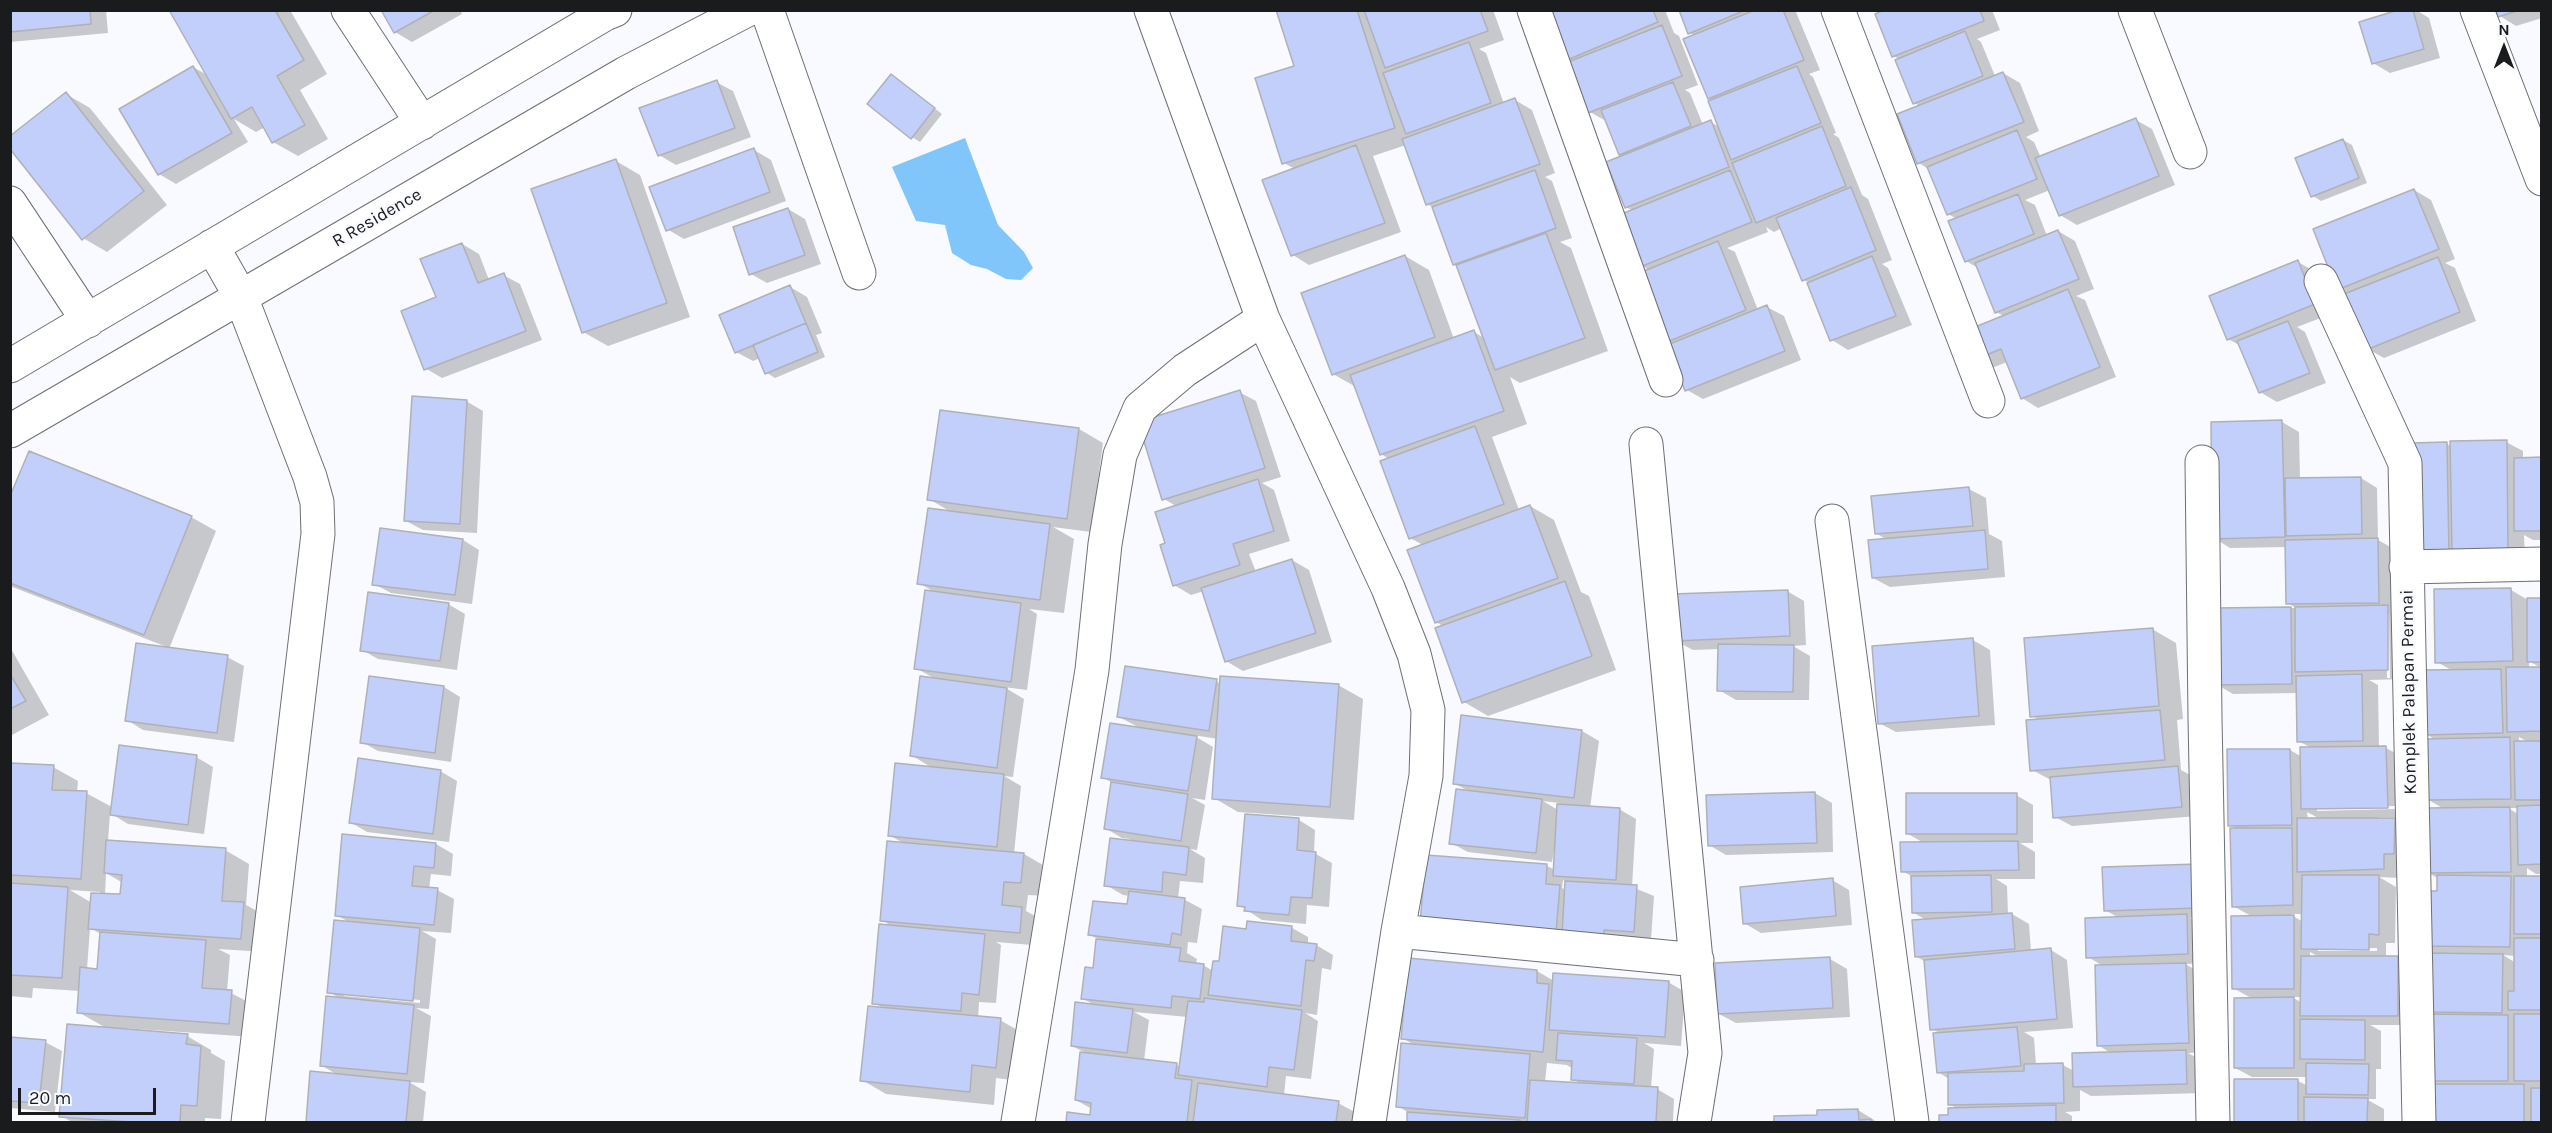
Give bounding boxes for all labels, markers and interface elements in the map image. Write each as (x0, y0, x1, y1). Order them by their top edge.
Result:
north arrow (2474, 18, 2534, 78)
text: N (2498, 20, 2510, 39)
street label: R Residence (328, 184, 426, 252)
street label: Komplek Palapan Permai (2396, 589, 2422, 795)
scale bar (21, 1076, 159, 1114)
text: 20 m (29, 1087, 71, 1109)

